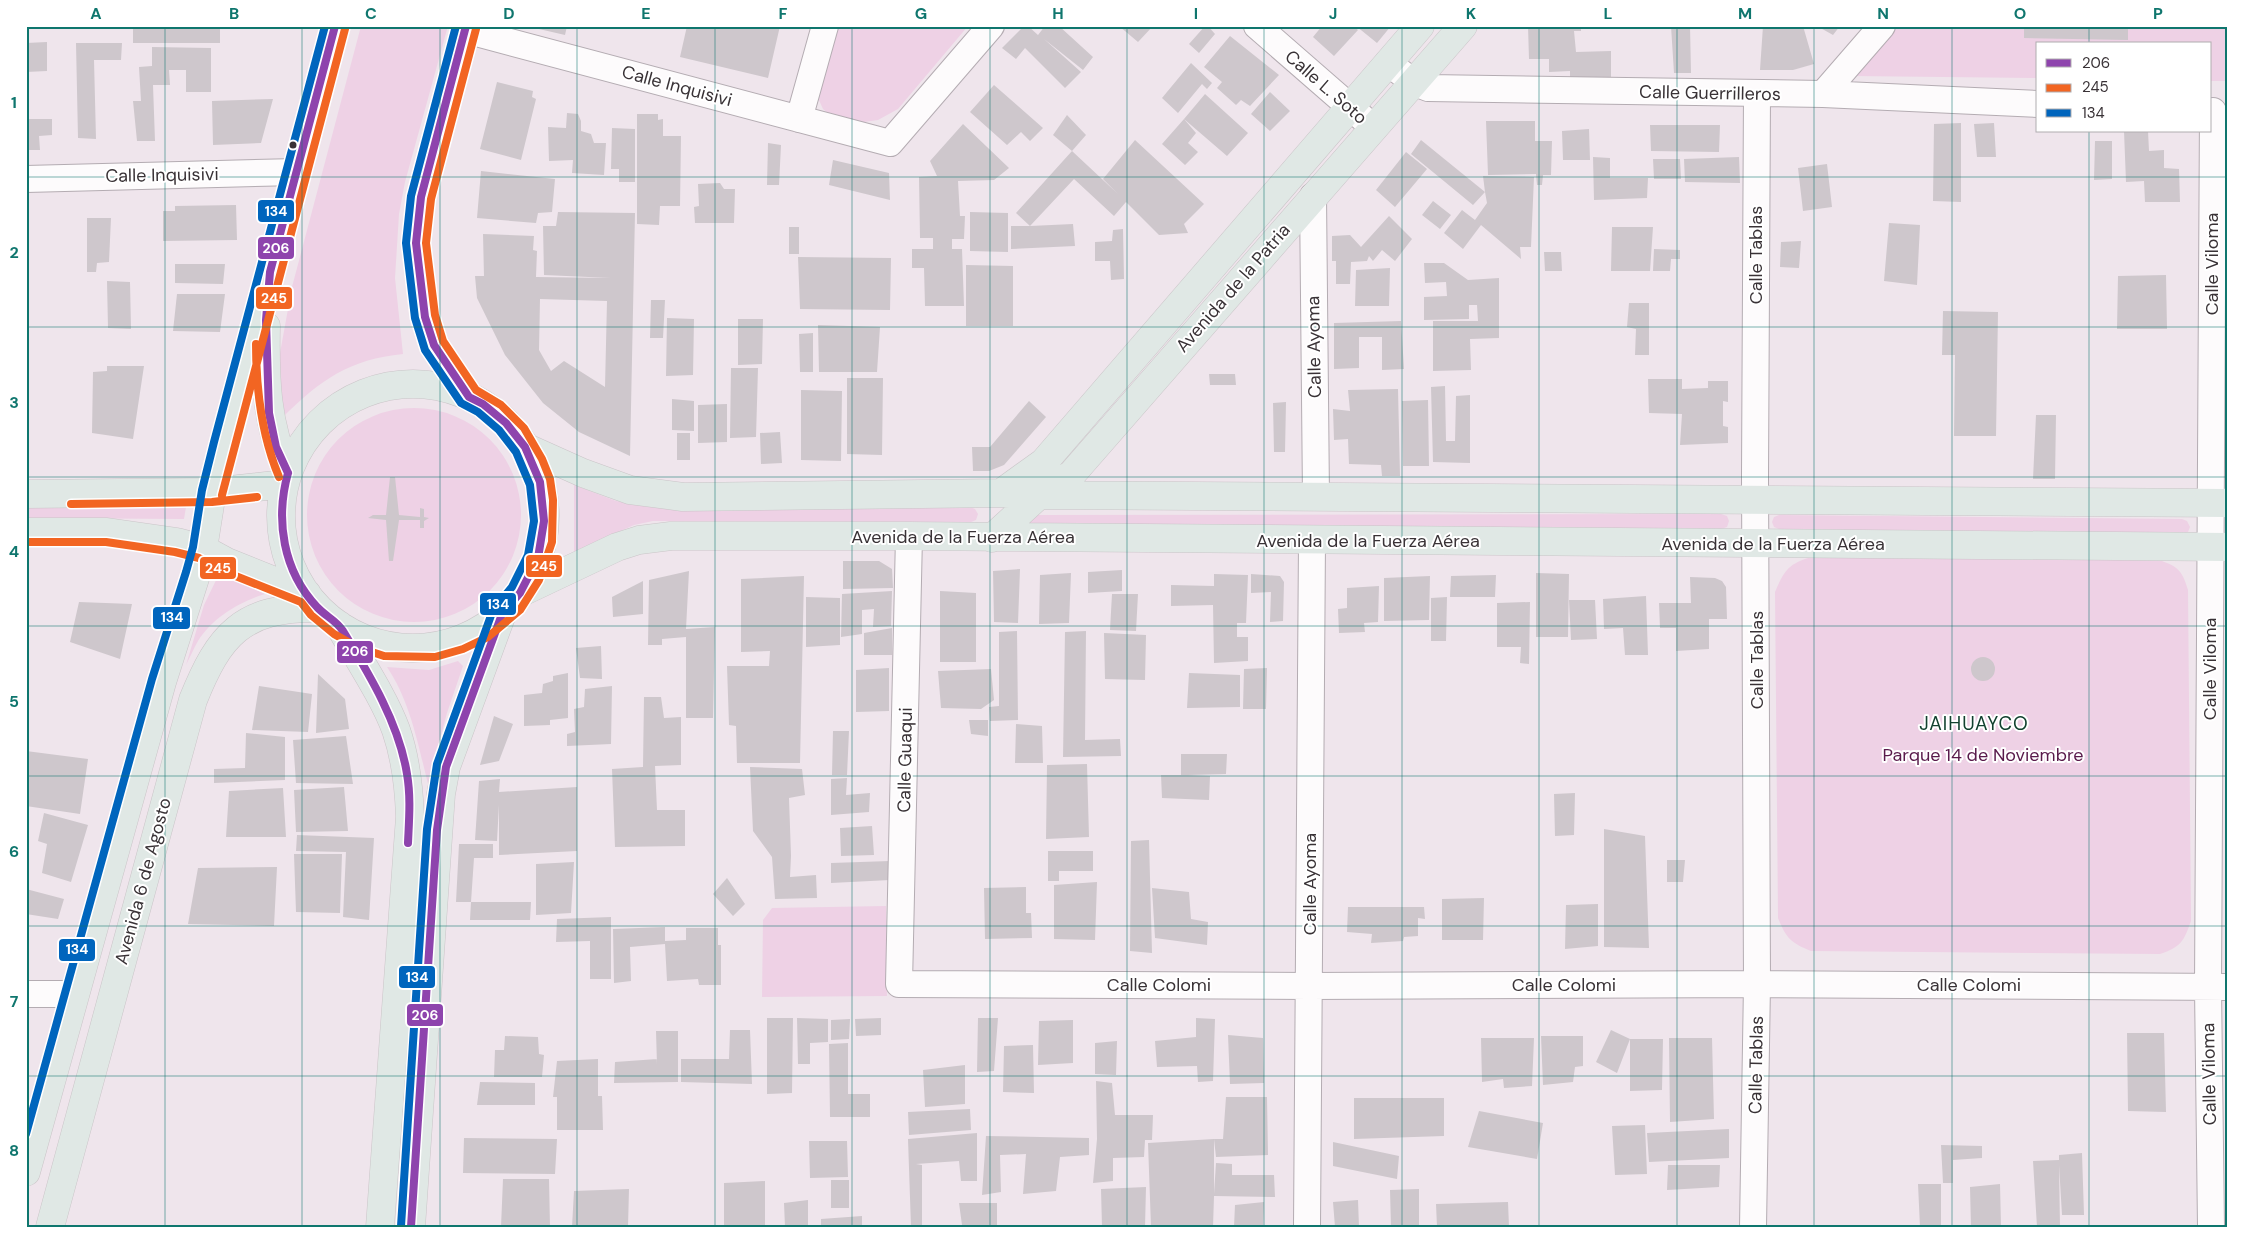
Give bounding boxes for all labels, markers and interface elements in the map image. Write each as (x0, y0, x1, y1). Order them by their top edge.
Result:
text: A (90, 3, 102, 24)
text: B (229, 3, 239, 24)
text: C (365, 3, 377, 24)
text: D (503, 3, 515, 24)
text: E (641, 3, 651, 24)
text: F (779, 3, 788, 24)
text: G (915, 3, 927, 24)
text: H (1052, 3, 1064, 24)
text: I (1194, 3, 1198, 24)
text: J (1329, 3, 1337, 24)
text: K (1466, 3, 1477, 24)
text: L (1604, 3, 1613, 24)
text: M (1738, 3, 1752, 24)
text: N (1877, 3, 1889, 24)
text: O (2014, 3, 2026, 24)
text: P (2153, 3, 2163, 24)
legend (2036, 42, 2212, 132)
street label: Calle L. Soto (1280, 45, 1372, 129)
text: 206 (2082, 53, 2110, 73)
street label: Calle Inquisivi (619, 60, 735, 112)
text: 245 (2082, 77, 2109, 97)
street label: Calle Guerrilleros (1639, 80, 1781, 106)
text: 1 (11, 92, 17, 113)
text: 134 (2082, 103, 2105, 123)
unlabelled marker (288, 140, 298, 150)
street label: Calle Inquisivi (105, 162, 219, 188)
line badge: 134 (257, 199, 295, 223)
text: 134 (265, 202, 287, 220)
street label: Calle Tablas (1744, 206, 1768, 304)
street label: Calle Viloma (2200, 213, 2224, 315)
street label: Avenida de la Patria (1170, 219, 1296, 357)
line badge: 206 (257, 236, 295, 260)
text: 206 (263, 239, 289, 257)
text: 2 (9, 242, 19, 263)
line badge: 245 (255, 286, 293, 310)
text: 245 (261, 289, 287, 307)
street label: Calle Ayoma (1301, 296, 1327, 398)
text: 3 (9, 392, 19, 413)
street label: Avenida de la Fuerza Aérea (851, 525, 1075, 549)
street label: Avenida de la Fuerza Aérea (1256, 529, 1480, 553)
street label: Avenida de la Fuerza Aérea (1661, 532, 1885, 556)
text: 4 (9, 541, 19, 562)
line badge: 245 (525, 554, 563, 578)
line badge: 245 (199, 556, 237, 580)
text: 245 (531, 557, 557, 575)
text: 245 (205, 559, 231, 577)
line badge: 134 (479, 592, 517, 616)
text: 134 (487, 595, 509, 613)
line badge: 134 (152, 606, 191, 630)
text: 134 (161, 608, 183, 626)
street label: Calle Tablas (1745, 611, 1769, 709)
street label: Calle Viloma (2198, 618, 2222, 720)
line badge: 206 (336, 640, 374, 664)
text: 206 (342, 642, 368, 660)
text: 5 (9, 691, 19, 712)
street label: Calle Guaqui (892, 707, 918, 813)
district label: JAIHUAYCO (1919, 711, 2029, 736)
park label: Parque 14 de Noviembre (1883, 743, 2083, 767)
street label: Avenida 6 de Agosto (109, 795, 177, 967)
street label: Calle Ayoma (1298, 833, 1322, 935)
text: 6 (9, 841, 19, 862)
line badge: 134 (58, 938, 96, 962)
text: 134 (66, 940, 88, 958)
line badge: 134 (398, 965, 436, 989)
text: 134 (406, 968, 428, 986)
street label: Calle Colomi (1107, 973, 1211, 997)
street label: Calle Colomi (1512, 973, 1616, 997)
street label: Calle Colomi (1917, 973, 2021, 997)
text: 7 (10, 991, 19, 1012)
line badge: 206 (406, 1003, 444, 1027)
text: 206 (412, 1006, 438, 1024)
street label: Calle Tablas (1743, 1016, 1769, 1114)
street label: Calle Viloma (2196, 1022, 2222, 1126)
text: 8 (9, 1140, 19, 1161)

